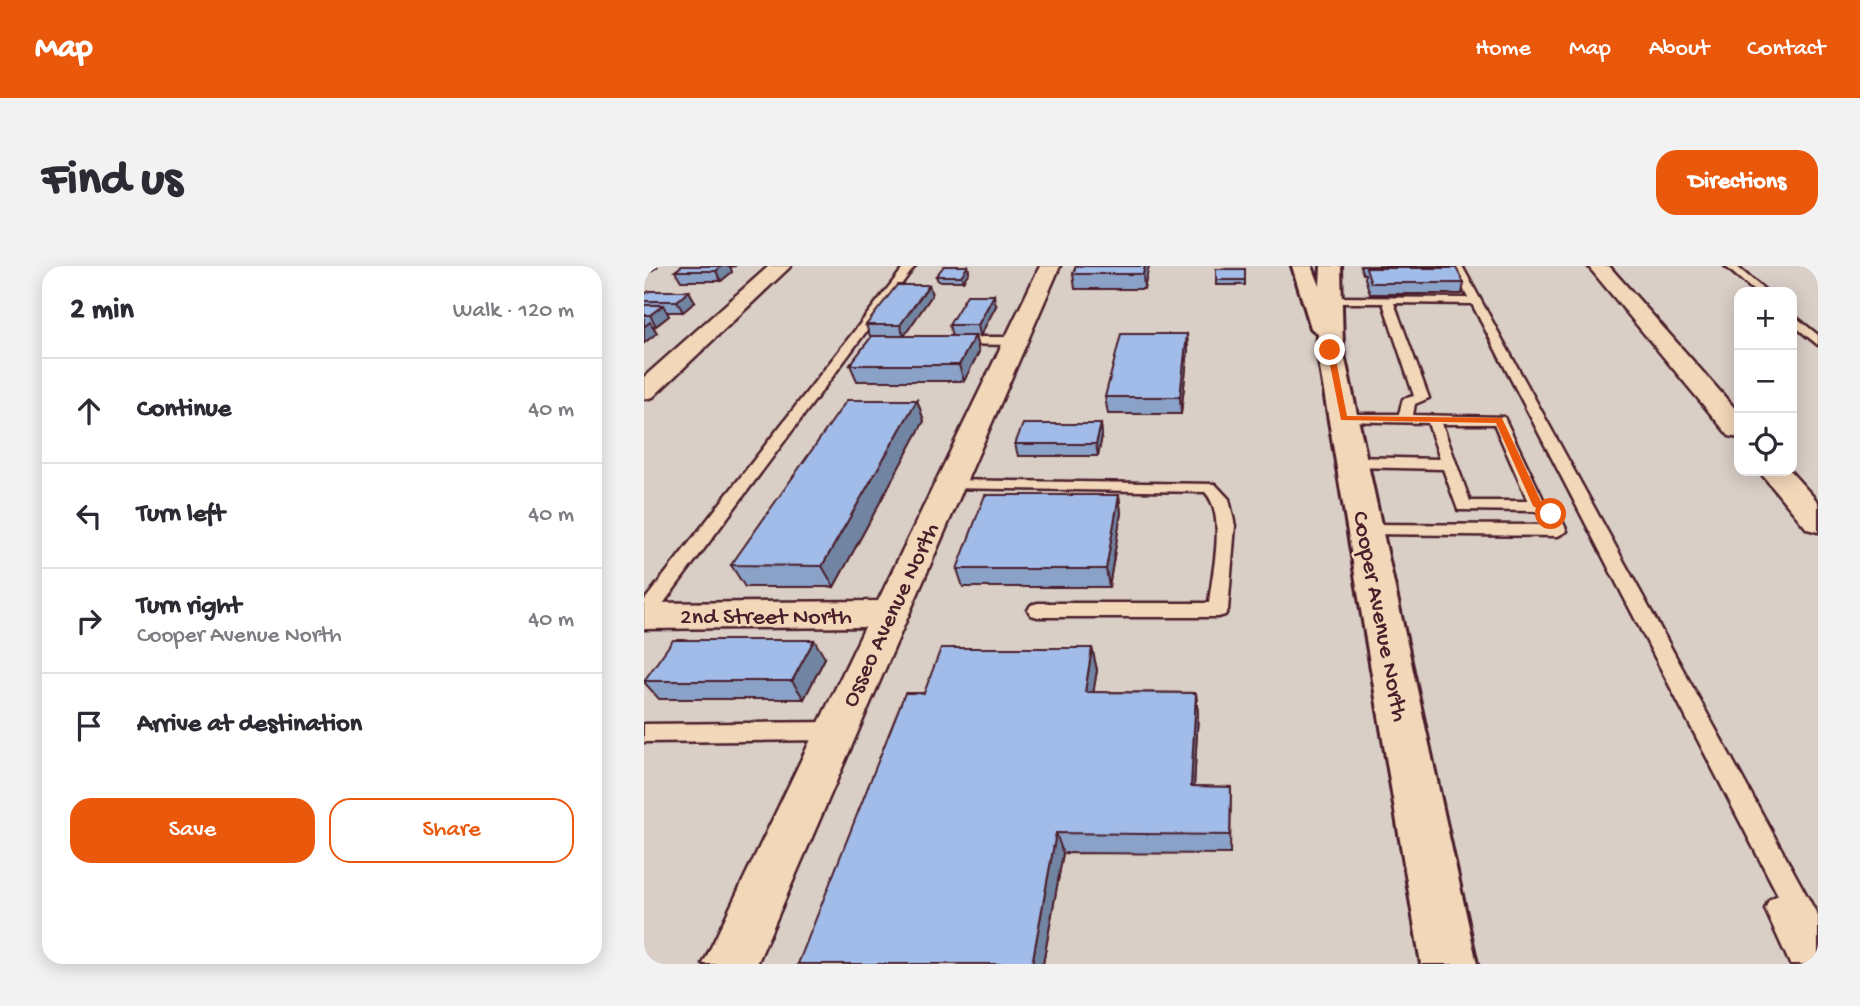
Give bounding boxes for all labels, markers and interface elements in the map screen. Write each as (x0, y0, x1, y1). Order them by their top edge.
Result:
text: Map (35, 30, 92, 68)
text: Home (1475, 35, 1531, 64)
text: Map (1569, 35, 1611, 64)
text: About (1649, 35, 1709, 64)
text: Contact (1747, 35, 1825, 64)
button: Directions (1656, 150, 1818, 215)
text: Find us (42, 153, 182, 211)
map controls (1734, 287, 1797, 476)
button: + (1734, 287, 1797, 350)
text: 2 min (70, 294, 134, 329)
text: Walk · 120 m (453, 298, 574, 325)
route end (1314, 334, 1345, 365)
button: − (1734, 350, 1797, 413)
icon: ahead (70, 392, 108, 430)
text: Continue (137, 395, 231, 426)
text: 40 m (528, 397, 574, 424)
button: locate (1734, 413, 1797, 476)
icon: left (70, 497, 108, 535)
route start (1535, 498, 1566, 529)
text: Turn left (137, 500, 225, 531)
text: 40 m (528, 502, 574, 529)
street label: Cooper Avenue North (1344, 509, 1413, 724)
street label: Osseo Avenue North (837, 519, 948, 712)
text: Turn right (137, 592, 241, 623)
icon: right (70, 602, 108, 640)
street label: 2nd Street North (680, 604, 852, 633)
text: 40 m (528, 607, 574, 634)
text: Cooper Avenue North (137, 623, 342, 650)
icon: arrive (70, 707, 108, 745)
text: Arrive at destination (137, 710, 362, 741)
button: Save (70, 798, 315, 863)
button: Share (329, 798, 574, 863)

